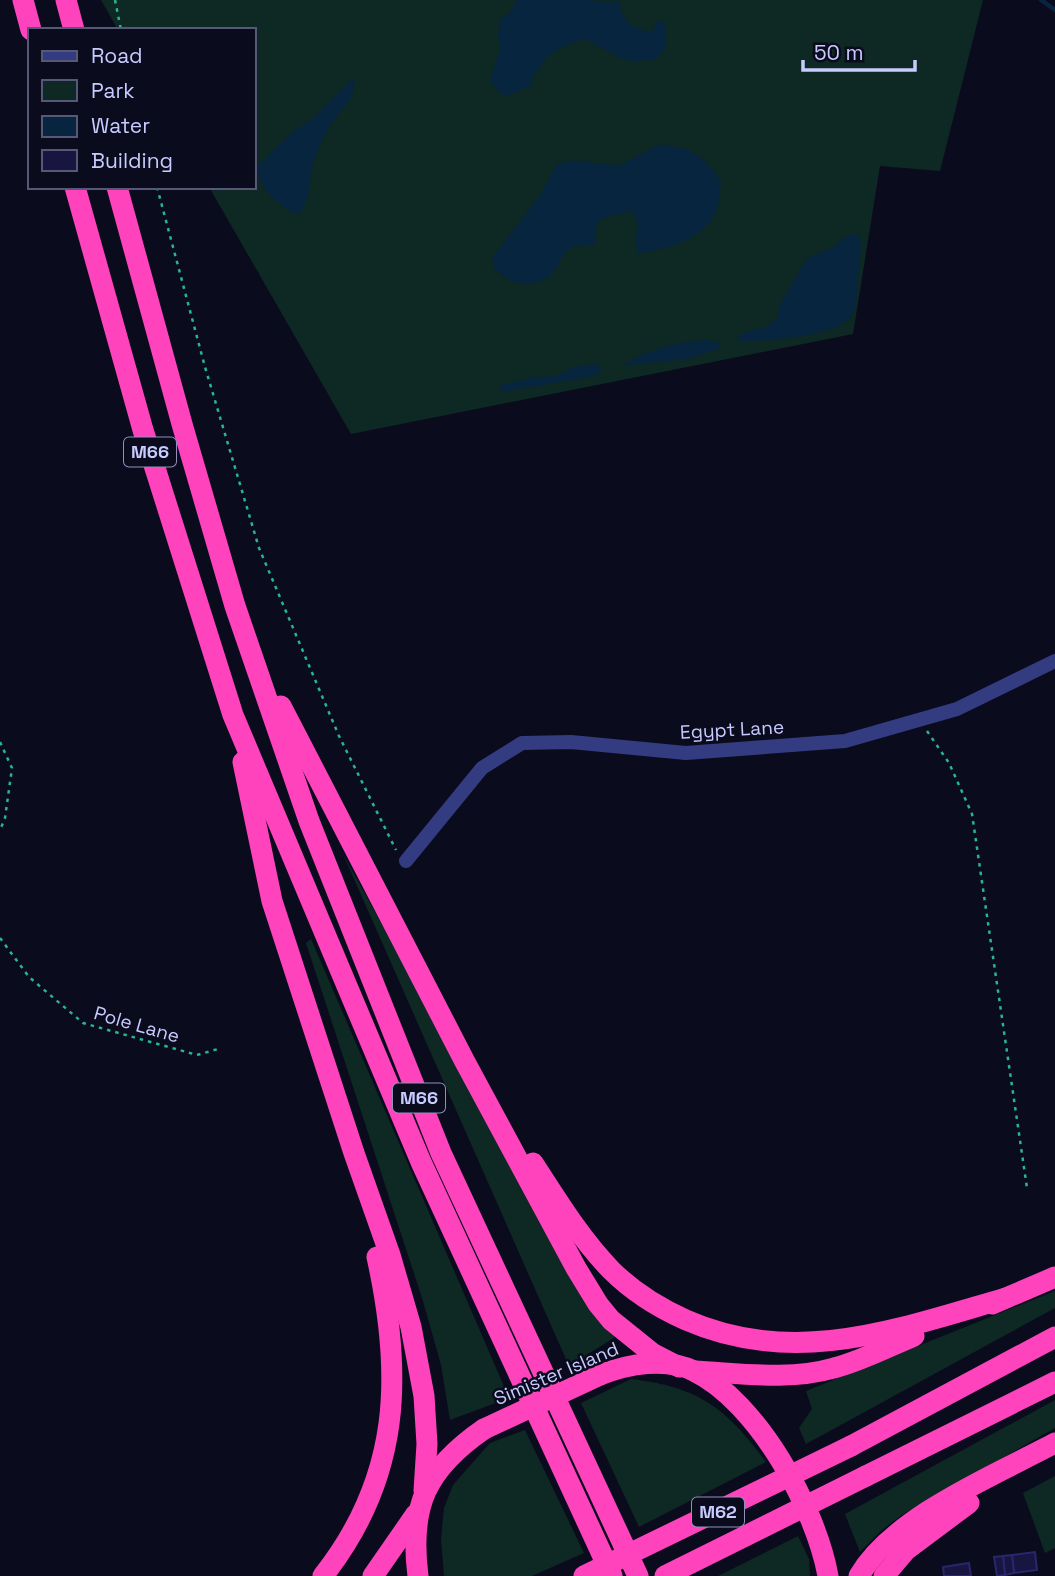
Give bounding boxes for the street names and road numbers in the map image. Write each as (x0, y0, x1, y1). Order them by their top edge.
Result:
road number: M66 (124, 438, 176, 466)
street label: Egypt Lane (679, 714, 785, 745)
street label: Pole Lane (91, 1000, 183, 1049)
road number: M66 (393, 1084, 445, 1112)
street label: Simister Island (490, 1336, 622, 1411)
road number: M62 (692, 1498, 744, 1526)

